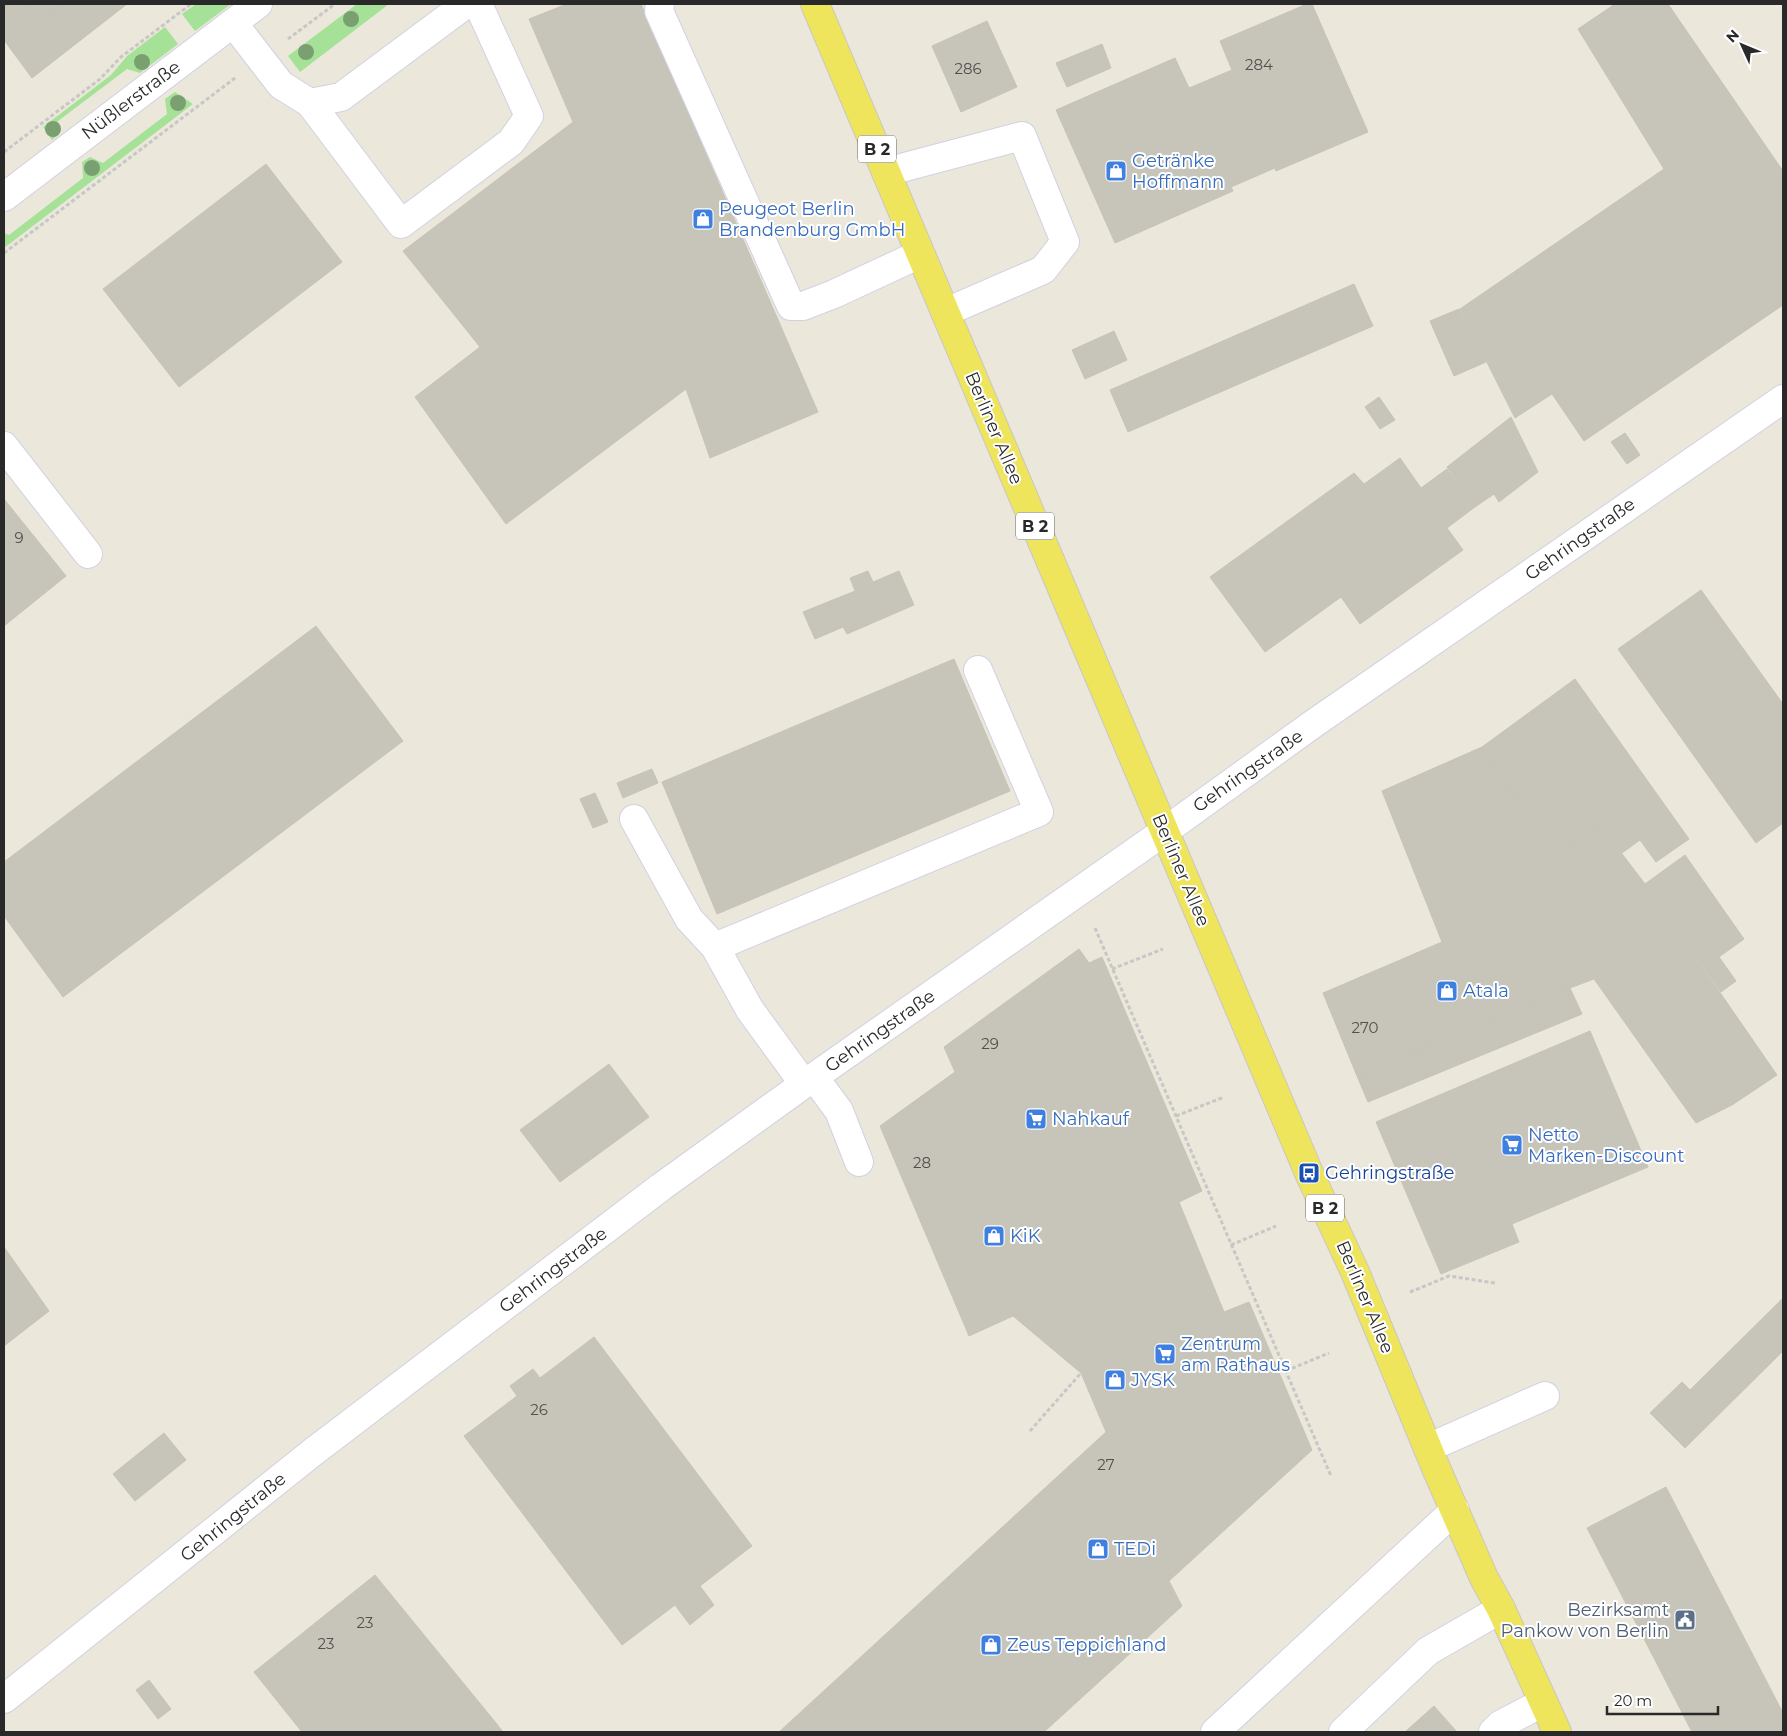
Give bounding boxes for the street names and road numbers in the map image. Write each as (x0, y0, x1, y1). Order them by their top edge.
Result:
street label: Nüßlerstraße (77, 56, 185, 144)
road number: B 2 (858, 136, 896, 162)
street label: Berliner Allee (960, 368, 1028, 488)
street label: Gehringstraße (1521, 493, 1639, 585)
road number: B 2 (1016, 512, 1054, 540)
street label: Gehringstraße (1189, 725, 1307, 817)
street label: Berliner Allee (1147, 810, 1215, 930)
street label: Gehringstraße (821, 985, 939, 1077)
road number: B 2 (1306, 1194, 1344, 1222)
street label: Gehringstraße (495, 1222, 611, 1318)
street label: Berliner Allee (1331, 1237, 1399, 1357)
street label: Gehringstraße (176, 1468, 290, 1566)

